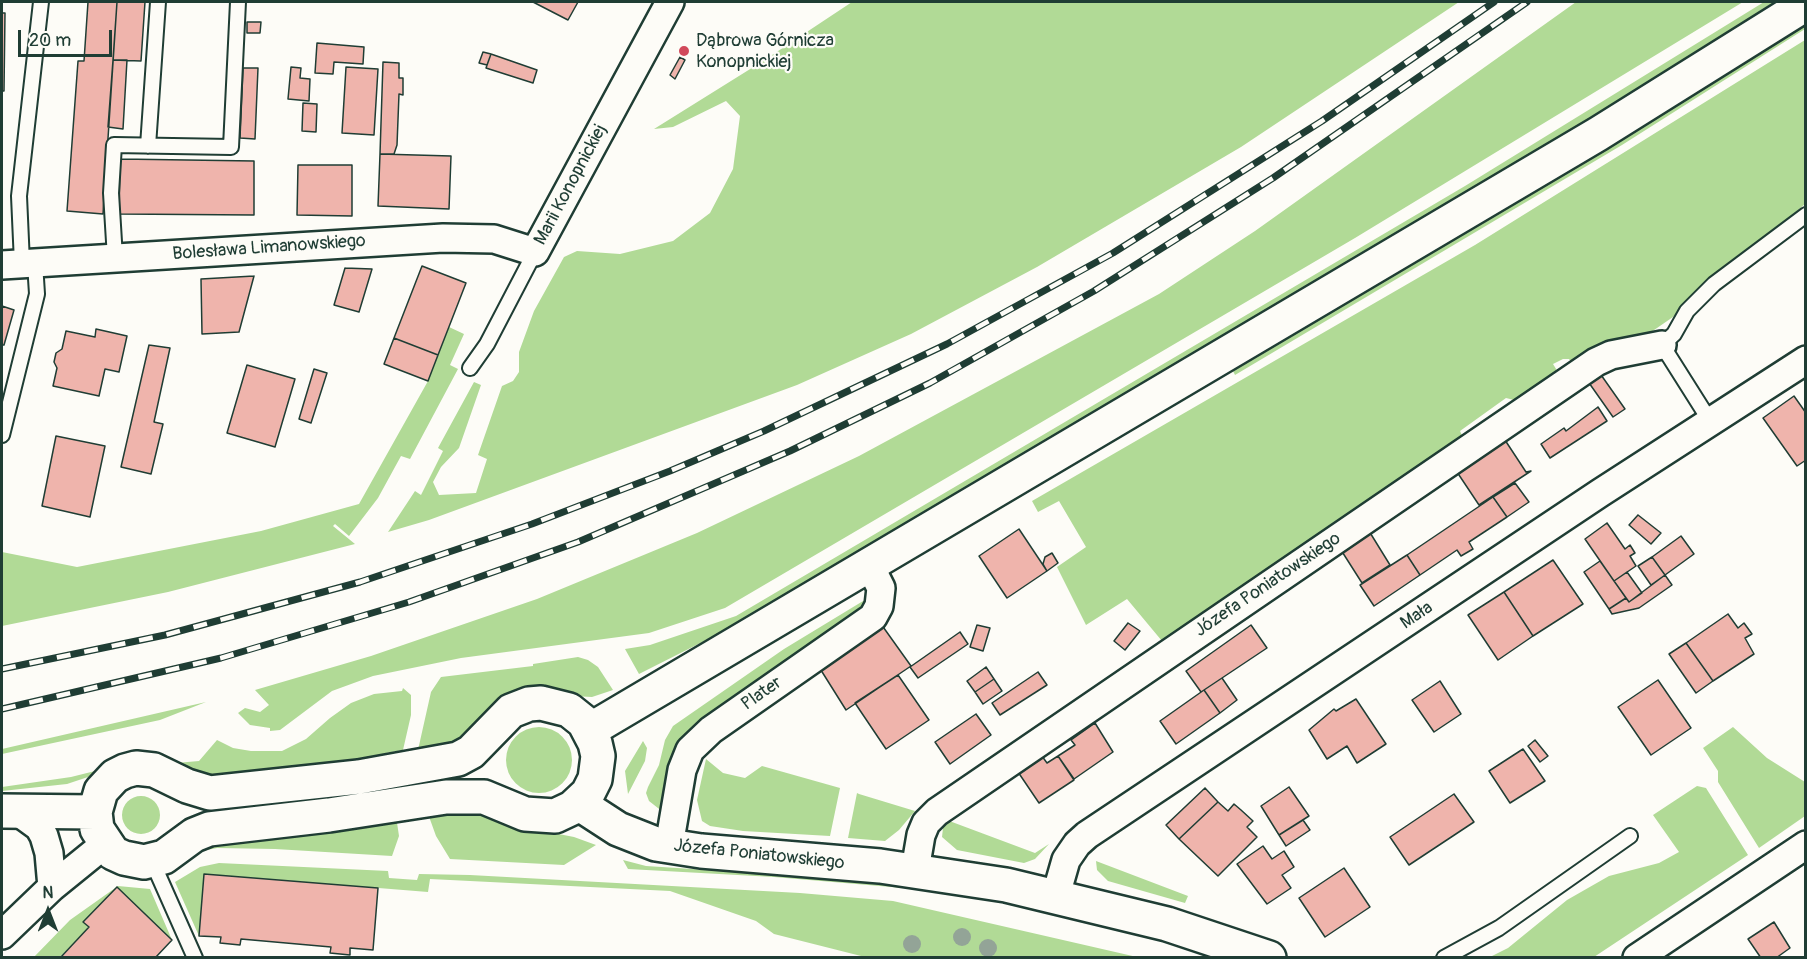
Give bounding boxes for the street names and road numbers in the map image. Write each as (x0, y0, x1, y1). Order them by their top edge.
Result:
street label: Marii Konopnickiej (530, 121, 612, 249)
street label: Bolesława Limanowskiego (172, 230, 366, 266)
street label: Józefa Poniatowskiego (1191, 528, 1345, 642)
street label: Mała (1397, 597, 1437, 635)
street label: Plater (738, 672, 786, 716)
street label: Józefa Poniatowskiego (673, 835, 845, 875)

